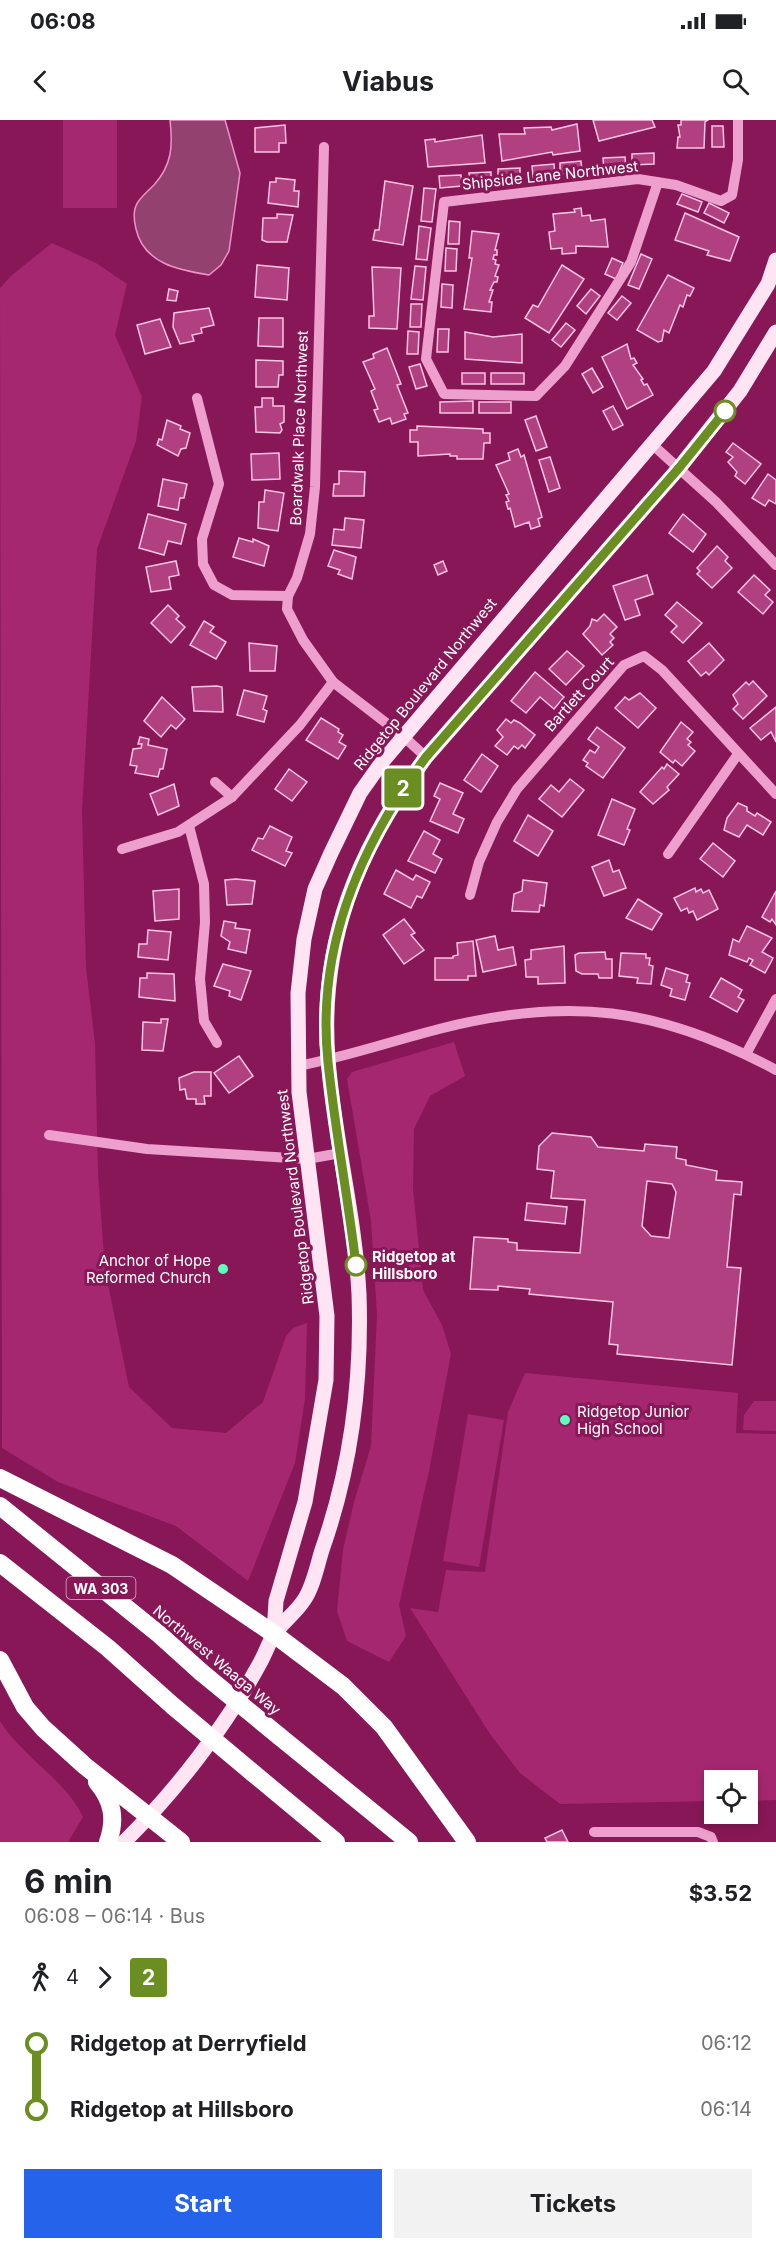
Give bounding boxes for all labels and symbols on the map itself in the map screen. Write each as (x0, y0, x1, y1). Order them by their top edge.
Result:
street label: Shipside Lane Northwest (461, 156, 639, 194)
street label: Boardwalk Place Northwest (286, 330, 312, 526)
unlabelled marker (714, 400, 736, 422)
street label: Ridgetop Boulevard Northwest (350, 594, 501, 774)
street label: Bartlett Court (540, 652, 618, 736)
line badge: 2 (384, 768, 422, 808)
street label: Ridgetop Boulevard Northwest (272, 1088, 318, 1306)
place label: Ridgetop at Hillsboro (372, 1247, 456, 1283)
place label: Anchor of Hope Reformed Church (86, 1251, 211, 1287)
marker: Ridgetop at Hillsboro (345, 1254, 367, 1276)
marker: Anchor of Hope Reformed Church (216, 1262, 230, 1276)
place label: Ridgetop Junior High School (577, 1402, 689, 1438)
marker: Ridgetop Junior High School (558, 1413, 572, 1427)
road number: WA 303 (66, 1577, 136, 1599)
street label: Northwest Waaga Way (149, 1601, 285, 1719)

